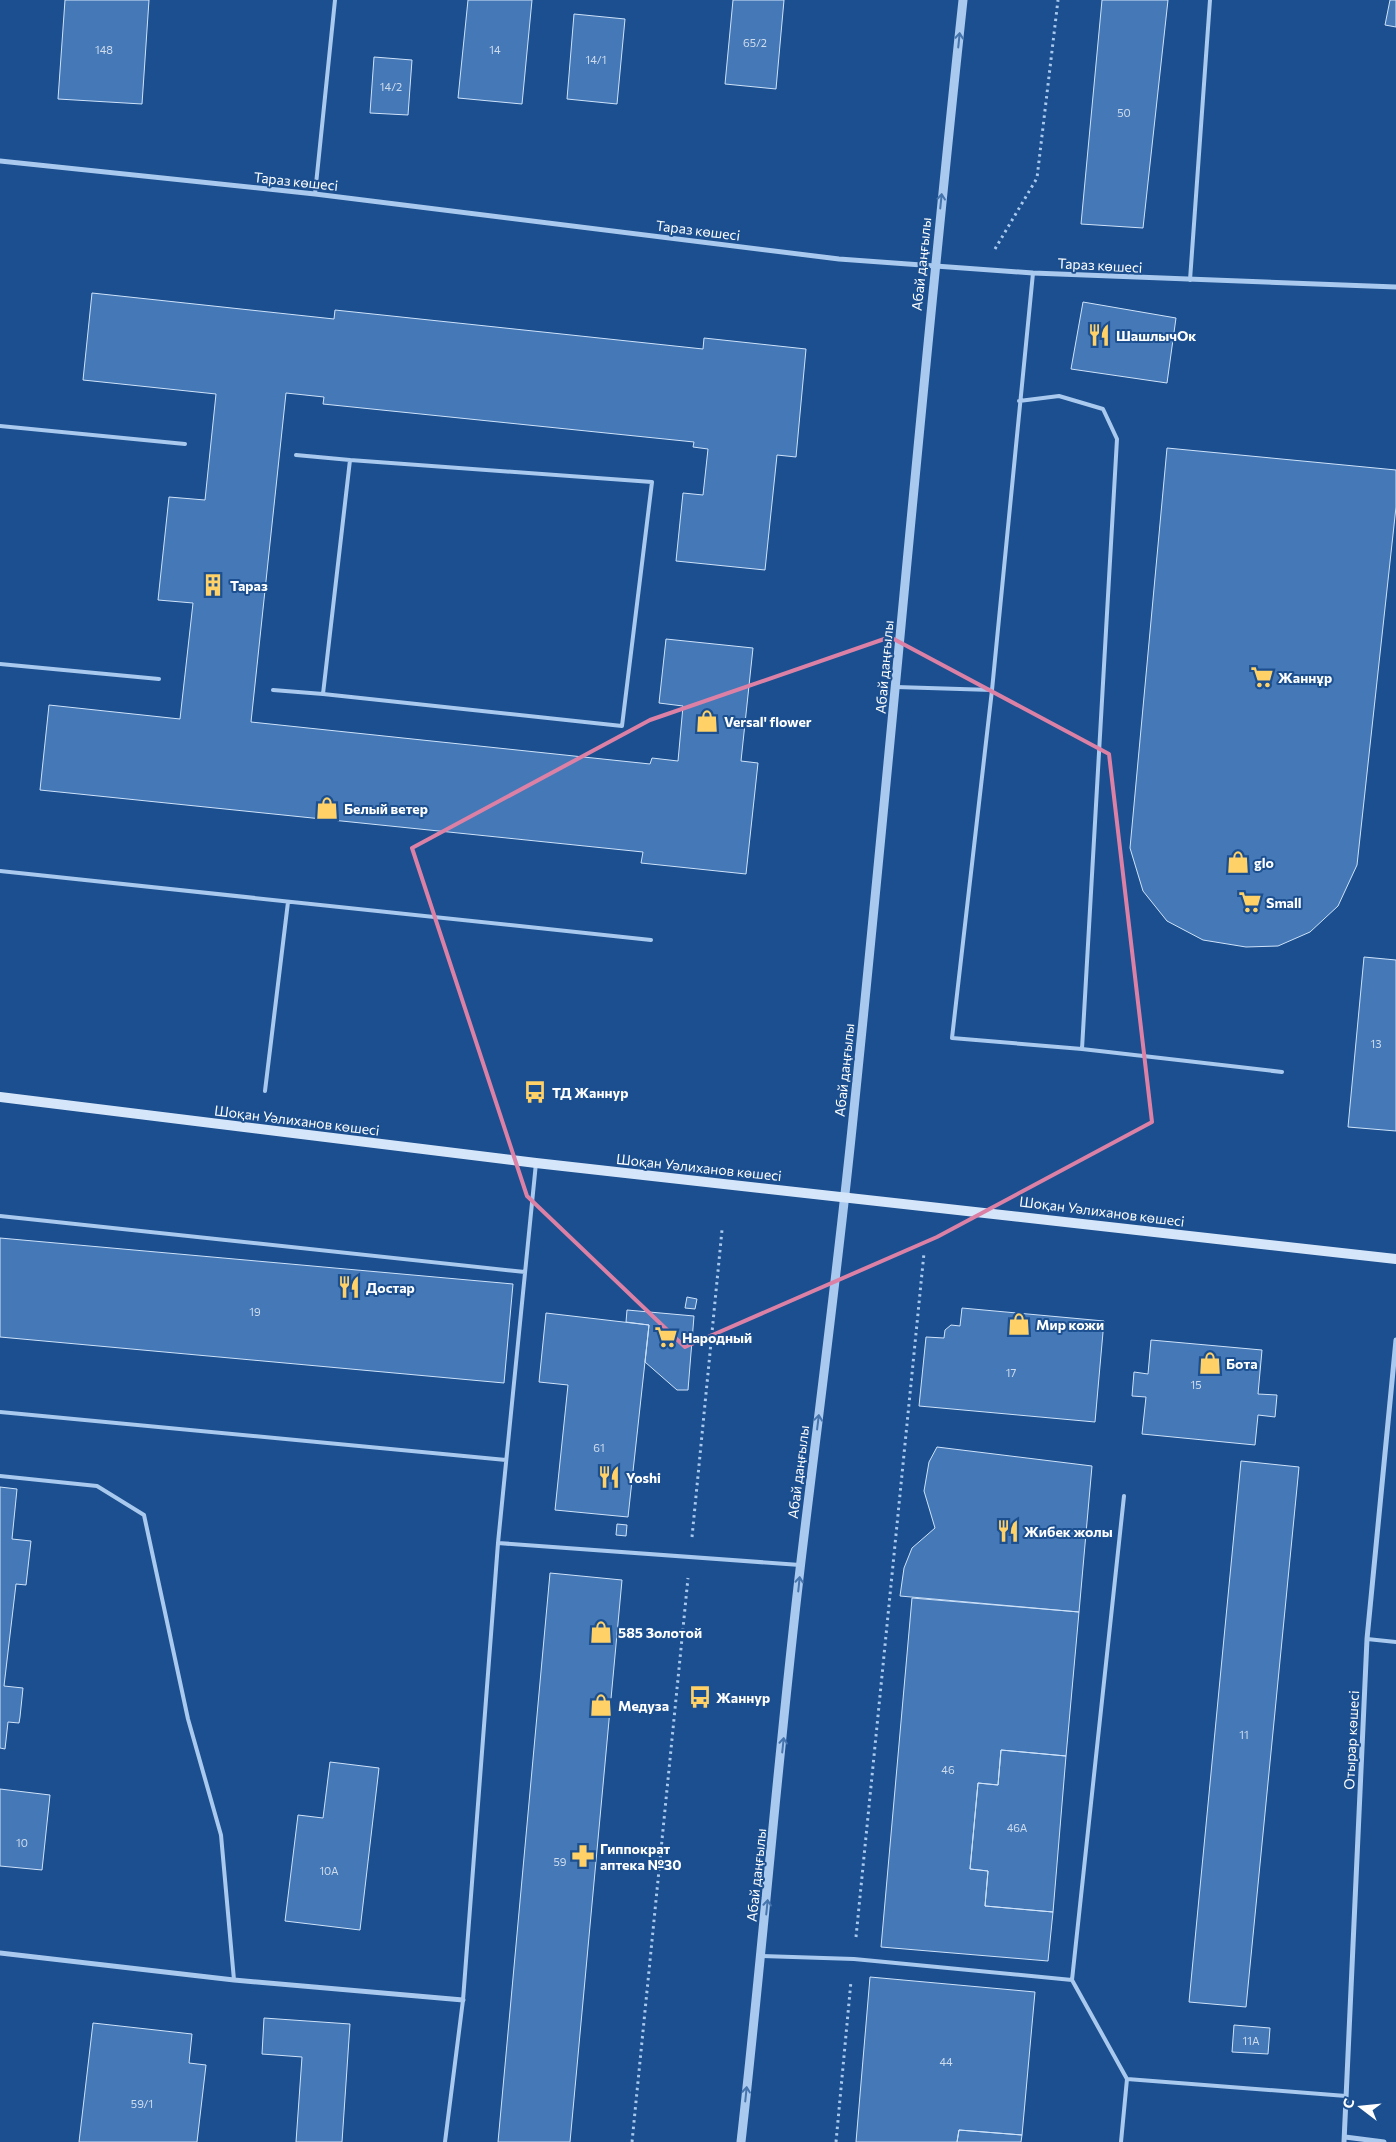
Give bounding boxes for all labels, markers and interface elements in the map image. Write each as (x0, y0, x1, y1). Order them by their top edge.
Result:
one-way arrow (954, 32, 964, 48)
house number: 65/2 (743, 36, 767, 49)
house number: 148 (95, 43, 113, 56)
house number: 14 (489, 43, 501, 56)
house number: 14/1 (586, 53, 606, 66)
house number: 14/2 (380, 80, 402, 93)
house number: 50 (1117, 106, 1131, 119)
street label: Тараз көшесі (253, 168, 339, 194)
one-way arrow (936, 194, 946, 210)
street label: Тараз көшесі (655, 216, 741, 244)
street label: Абай даңғылы (908, 216, 934, 312)
street label: Тараз көшесі (1057, 254, 1143, 276)
restaurant icon: ШашлычОк (1086, 322, 1112, 348)
place label: ШашлычОк (1116, 327, 1196, 344)
building icon: Тараз (200, 572, 226, 598)
place label: Тараз (230, 577, 268, 594)
street label: Абай даңғылы (871, 619, 897, 715)
supermarket icon: Жаннұр (1249, 664, 1275, 690)
place label: Жаннұр (1278, 669, 1332, 686)
shop icon: Versal' flower (694, 708, 720, 734)
place label: Versal' flower (724, 713, 812, 730)
shop icon: Белый ветер (314, 795, 340, 821)
place label: Белый ветер (344, 800, 428, 817)
shop icon: glo (1225, 849, 1251, 875)
place label: glo (1254, 854, 1274, 871)
supermarket icon: Small (1237, 889, 1263, 915)
place label: Small (1266, 894, 1302, 911)
street label: Абай даңғылы (831, 1022, 857, 1118)
house number: 13 (1371, 1037, 1381, 1050)
bus stop icon: ТД Жаннур (522, 1079, 548, 1105)
place label: ТД Жаннур (552, 1084, 629, 1101)
street label: Шоқан Уәлиханов көшесі (213, 1101, 381, 1139)
street label: Шоқан Уәлиханов көшесі (615, 1150, 783, 1184)
street label: Шоқан Уәлиханов көшесі (1018, 1192, 1186, 1230)
restaurant icon: Достар (336, 1274, 362, 1300)
place label: Достар (366, 1279, 415, 1296)
house number: 19 (249, 1305, 261, 1318)
shop icon: Мир кожи (1006, 1311, 1032, 1337)
place label: Мир кожи (1036, 1316, 1104, 1333)
supermarket icon: Народный (653, 1324, 679, 1350)
place label: Народный (682, 1329, 752, 1346)
shop icon: Бота (1197, 1350, 1223, 1376)
place label: Бота (1226, 1355, 1257, 1372)
house number: 17 (1006, 1366, 1016, 1379)
house number: 15 (1190, 1378, 1202, 1391)
one-way arrow (813, 1415, 823, 1431)
street label: Абай даңғылы (784, 1424, 812, 1520)
house number: 61 (593, 1441, 605, 1454)
restaurant icon: Yoshi (596, 1464, 622, 1490)
place label: Yoshi (626, 1469, 661, 1486)
restaurant icon: Жибек жолы (995, 1518, 1021, 1544)
place label: Жибек жолы (1024, 1523, 1113, 1540)
one-way arrow (794, 1576, 803, 1592)
shop icon: 585 Золотой (588, 1619, 614, 1645)
place label: 585 Золотой (618, 1624, 702, 1641)
bus stop icon: Жаннур (687, 1684, 713, 1710)
place label: Жаннур (716, 1689, 770, 1706)
street label: Отырар көшесі (1340, 1690, 1362, 1790)
shop icon: Медуза (588, 1692, 614, 1718)
place label: Медуза (618, 1697, 669, 1714)
house number: 11 (1239, 1728, 1249, 1741)
one-way arrow (778, 1738, 787, 1754)
house number: 46 (941, 1763, 955, 1776)
house number: 46А (1007, 1821, 1028, 1834)
street label: Абай даңғылы (743, 1827, 769, 1923)
house number: 10 (16, 1836, 28, 1849)
place label: Гиппократ аптека №30 (600, 1840, 681, 1873)
pharmacy icon: Гиппократ аптека №30 (570, 1843, 596, 1869)
house number: 59 (554, 1855, 567, 1868)
house number: 10А (319, 1864, 339, 1877)
one-way arrow (762, 1899, 771, 1915)
house number: 11А (1243, 2034, 1260, 2047)
house number: 44 (939, 2055, 953, 2068)
north arrow (1336, 2082, 1386, 2132)
one-way arrow (741, 2086, 751, 2102)
text: С (1339, 2096, 1358, 2110)
house number: 59/1 (131, 2097, 153, 2110)

